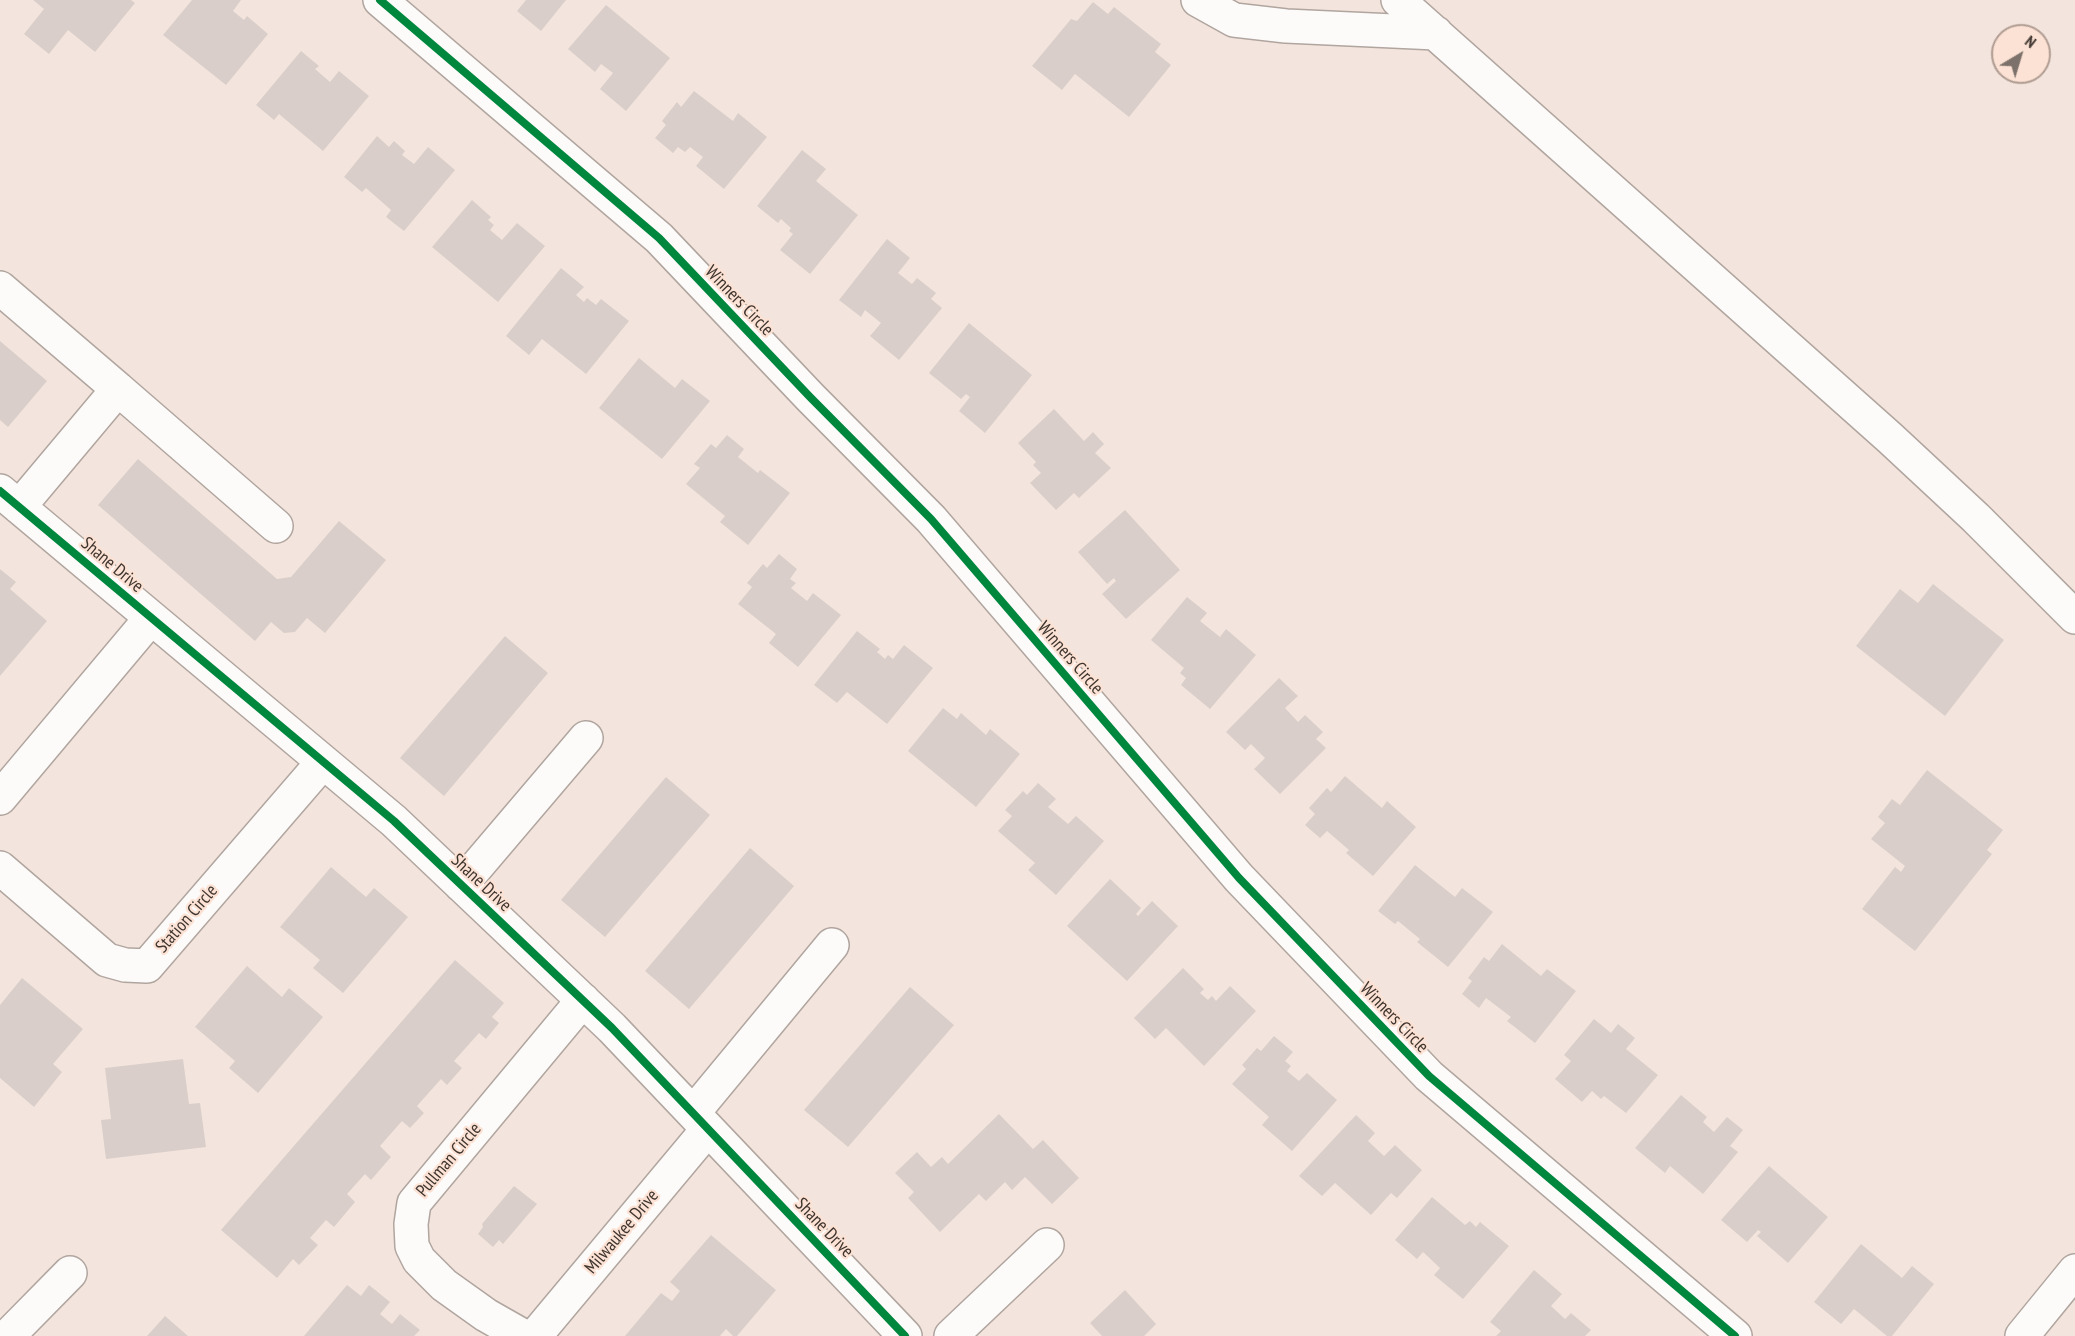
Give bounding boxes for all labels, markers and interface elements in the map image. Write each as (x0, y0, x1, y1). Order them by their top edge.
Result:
north arrow (1991, 24, 2051, 84)
text: N (2021, 31, 2040, 52)
street label: Winners Circle (700, 261, 778, 341)
street label: Shane Drive (76, 533, 148, 597)
street label: Winners Circle (1033, 617, 1107, 699)
street label: Shane Drive (446, 850, 516, 916)
street label: Station Circle (152, 880, 222, 958)
street label: Winners Circle (1355, 978, 1433, 1058)
street label: Pullman Circle (412, 1119, 486, 1201)
street label: Milwaukee Drive (581, 1186, 663, 1278)
street label: Shane Drive (790, 1194, 858, 1262)

